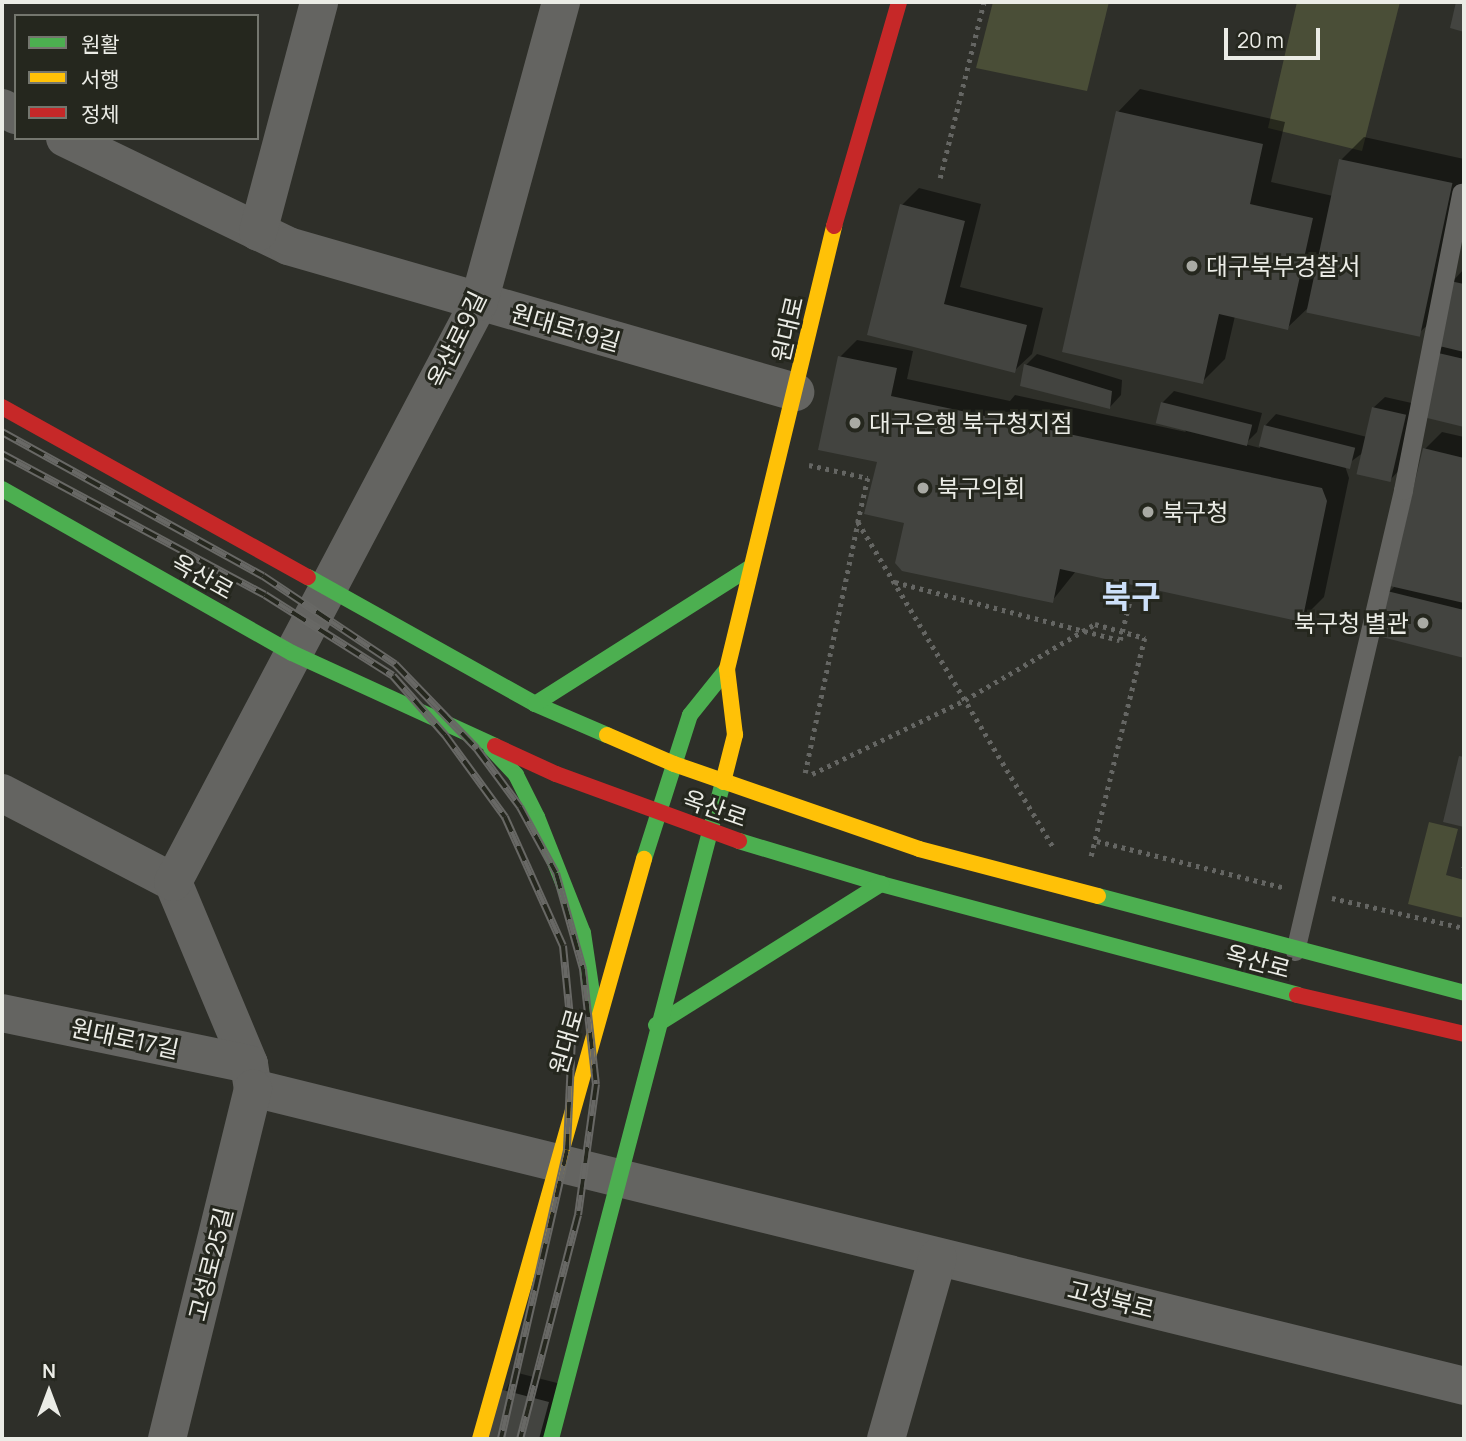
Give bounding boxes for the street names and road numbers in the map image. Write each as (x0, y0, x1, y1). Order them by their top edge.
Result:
street label: 옥산로9길 (420, 286, 492, 392)
street label: 원대로 (766, 293, 808, 365)
street label: 원대로19길 (508, 298, 624, 356)
street label: 옥산로 (167, 547, 239, 605)
street label: 옥산로 (679, 784, 751, 832)
street label: 옥산로 (1222, 939, 1294, 983)
street label: 원대로 (543, 1005, 589, 1077)
street label: 원대로17길 (68, 1013, 182, 1063)
street label: 고성로25길 (182, 1204, 238, 1324)
street label: 고성북로 (1065, 1274, 1157, 1324)

